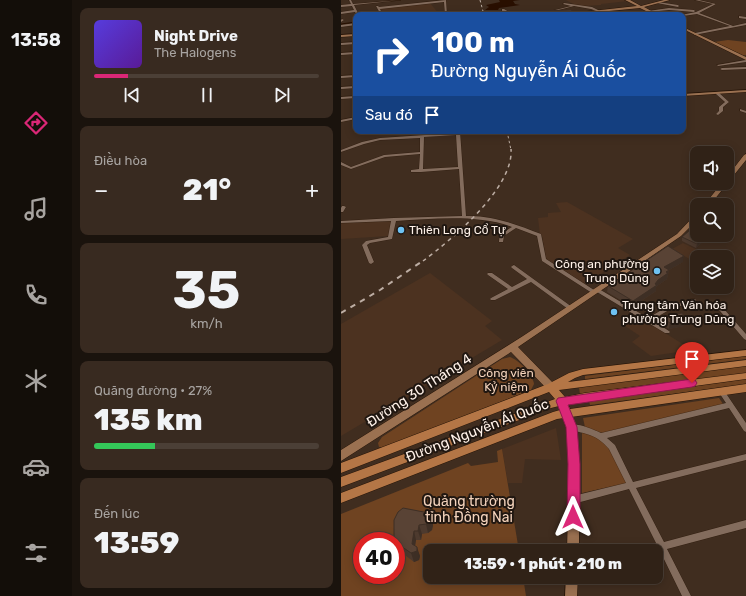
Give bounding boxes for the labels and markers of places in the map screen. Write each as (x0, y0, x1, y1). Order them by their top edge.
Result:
place label: Thiên Long Cổ Tự (409, 223, 506, 237)
marker: Thiên Long Cổ Tự (396, 225, 406, 235)
place label: Công an phường Trung Dũng (555, 257, 649, 285)
marker: Công an phường Trung Dũng (652, 266, 662, 276)
place label: Trung tâm Văn hóa phường Trung Dũng (622, 298, 735, 326)
marker: Trung tâm Văn hóa phường Trung Dũng (609, 307, 619, 317)
pin (675, 342, 709, 383)

